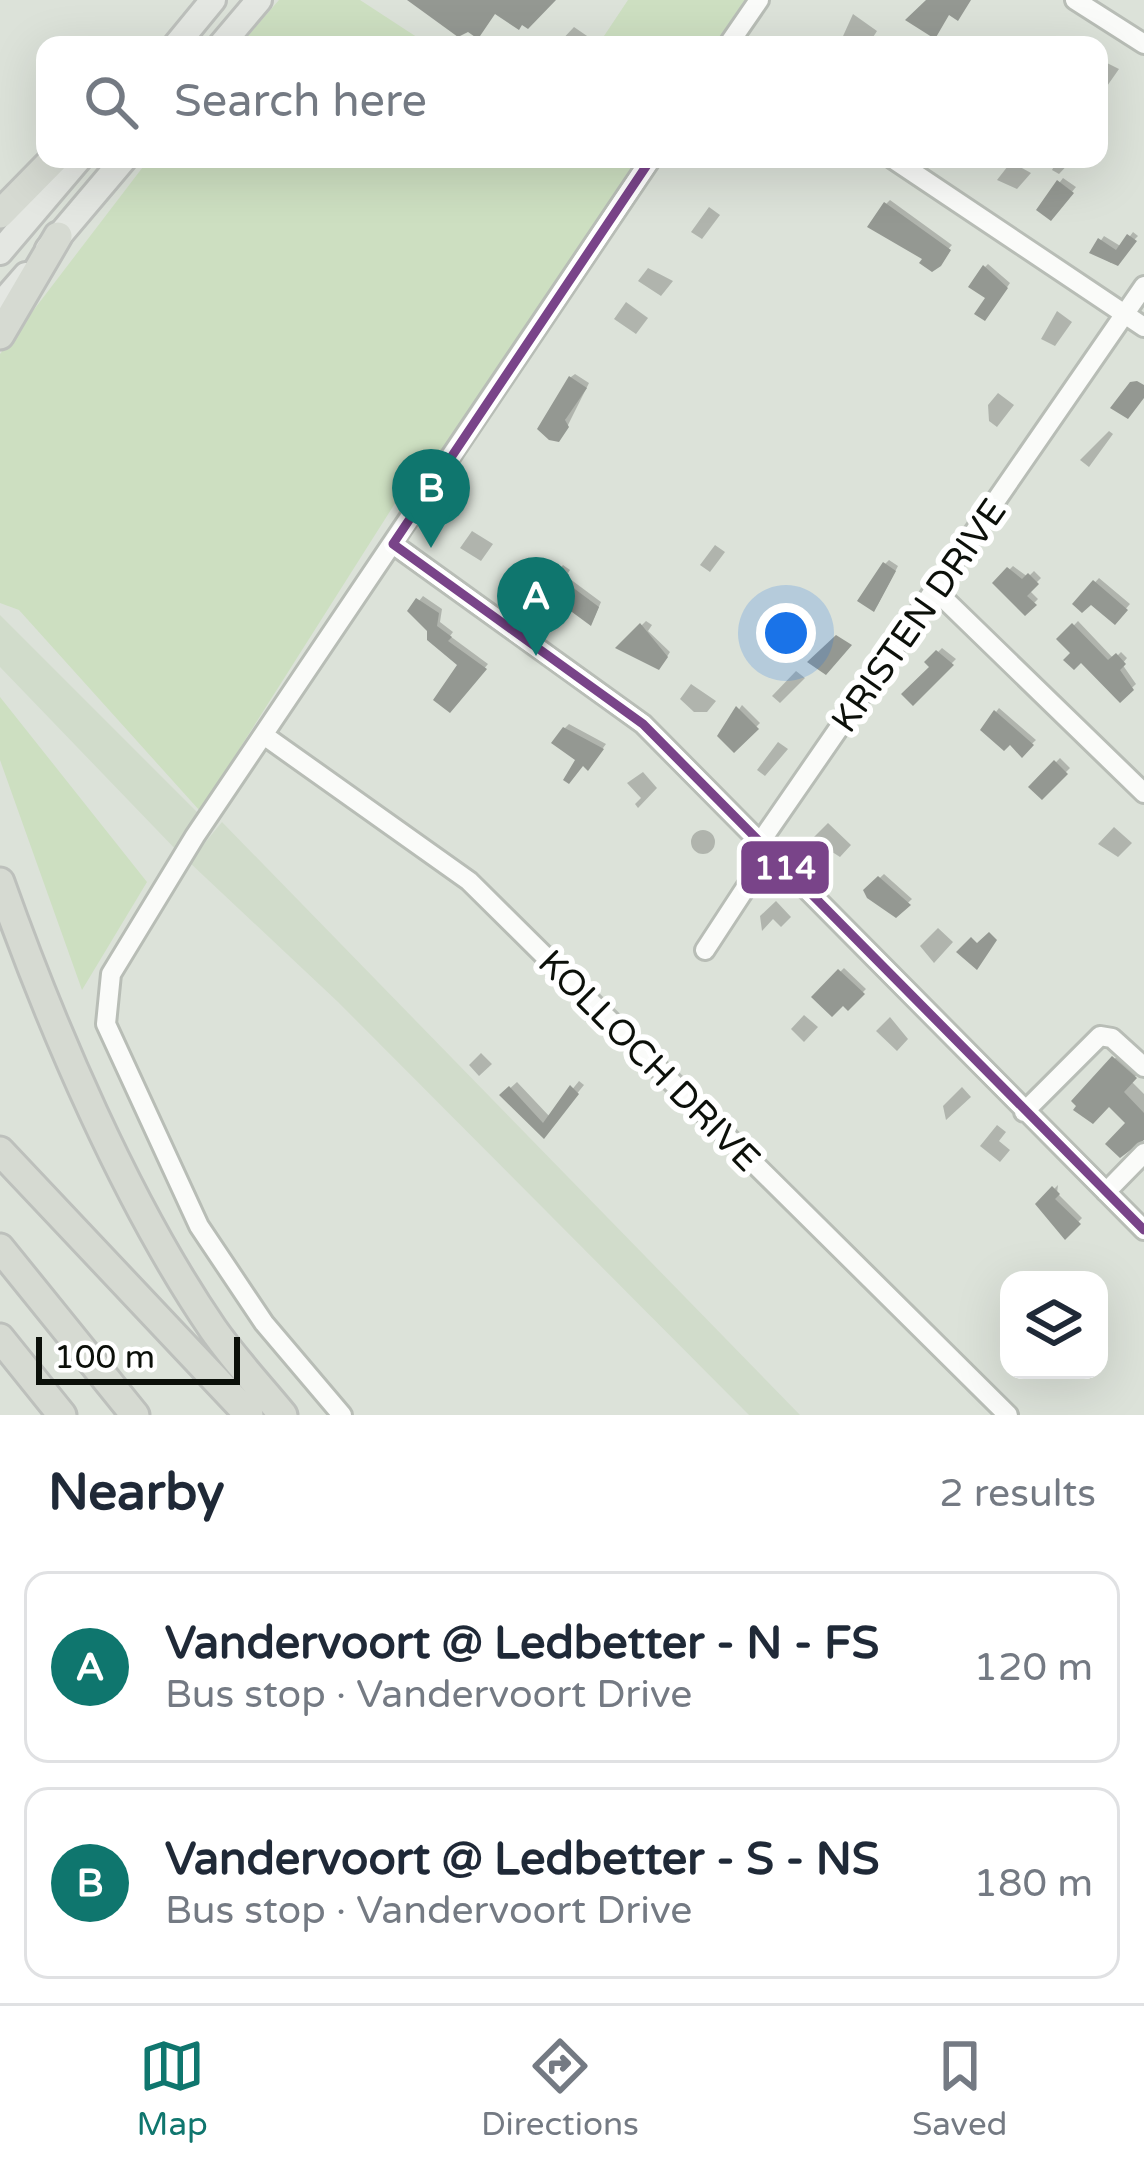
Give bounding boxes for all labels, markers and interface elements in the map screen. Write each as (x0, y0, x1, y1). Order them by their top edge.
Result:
search box (36, 36, 1108, 168)
icon: search (78, 69, 144, 135)
text: Search here (174, 75, 427, 129)
pin: B (392, 449, 470, 548)
street label: KRISTEN DRIVE (823, 491, 1016, 741)
pin: A (497, 557, 575, 656)
your location (756, 603, 816, 663)
line badge: 114 (739, 839, 831, 896)
text: 114 (754, 849, 816, 888)
street label: KOLLOCH DRIVE (529, 941, 769, 1181)
map controls (1000, 1271, 1108, 1379)
button: layers (1000, 1271, 1108, 1379)
scale bar (36, 1331, 240, 1384)
text: 100 m (54, 1338, 155, 1377)
text: Nearby (48, 1462, 225, 1524)
text: 2 results (939, 1470, 1096, 1517)
text: Vandervoort @ Ledbetter - N - FS (165, 1617, 879, 1671)
text: A (75, 1644, 105, 1691)
text: 120 m (974, 1644, 1093, 1691)
text: Bus stop · Vandervoort Drive (165, 1671, 692, 1718)
text: Vandervoort @ Ledbetter - S - NS (165, 1833, 880, 1887)
text: B (76, 1860, 104, 1907)
text: 180 m (974, 1860, 1093, 1907)
text: Bus stop · Vandervoort Drive (165, 1887, 692, 1934)
tab: Map (137, 2033, 208, 2144)
tab: Directions (481, 2033, 639, 2144)
tab: Saved (912, 2033, 1007, 2144)

